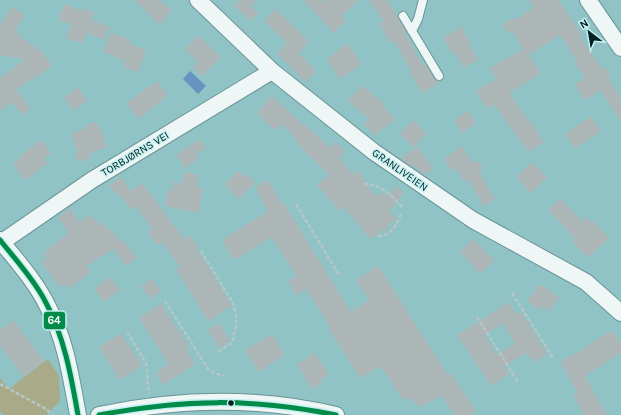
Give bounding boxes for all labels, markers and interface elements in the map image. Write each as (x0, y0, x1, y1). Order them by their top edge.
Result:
north arrow (569, 12, 609, 52)
text: N (577, 16, 591, 31)
street label: TORBJØRNS VEI (99, 129, 171, 179)
street label: GRANLIVEIEN (370, 146, 430, 194)
line badge: 64 (43, 311, 66, 330)
text: 64 (47, 314, 61, 327)
unlabelled marker (226, 398, 236, 408)

